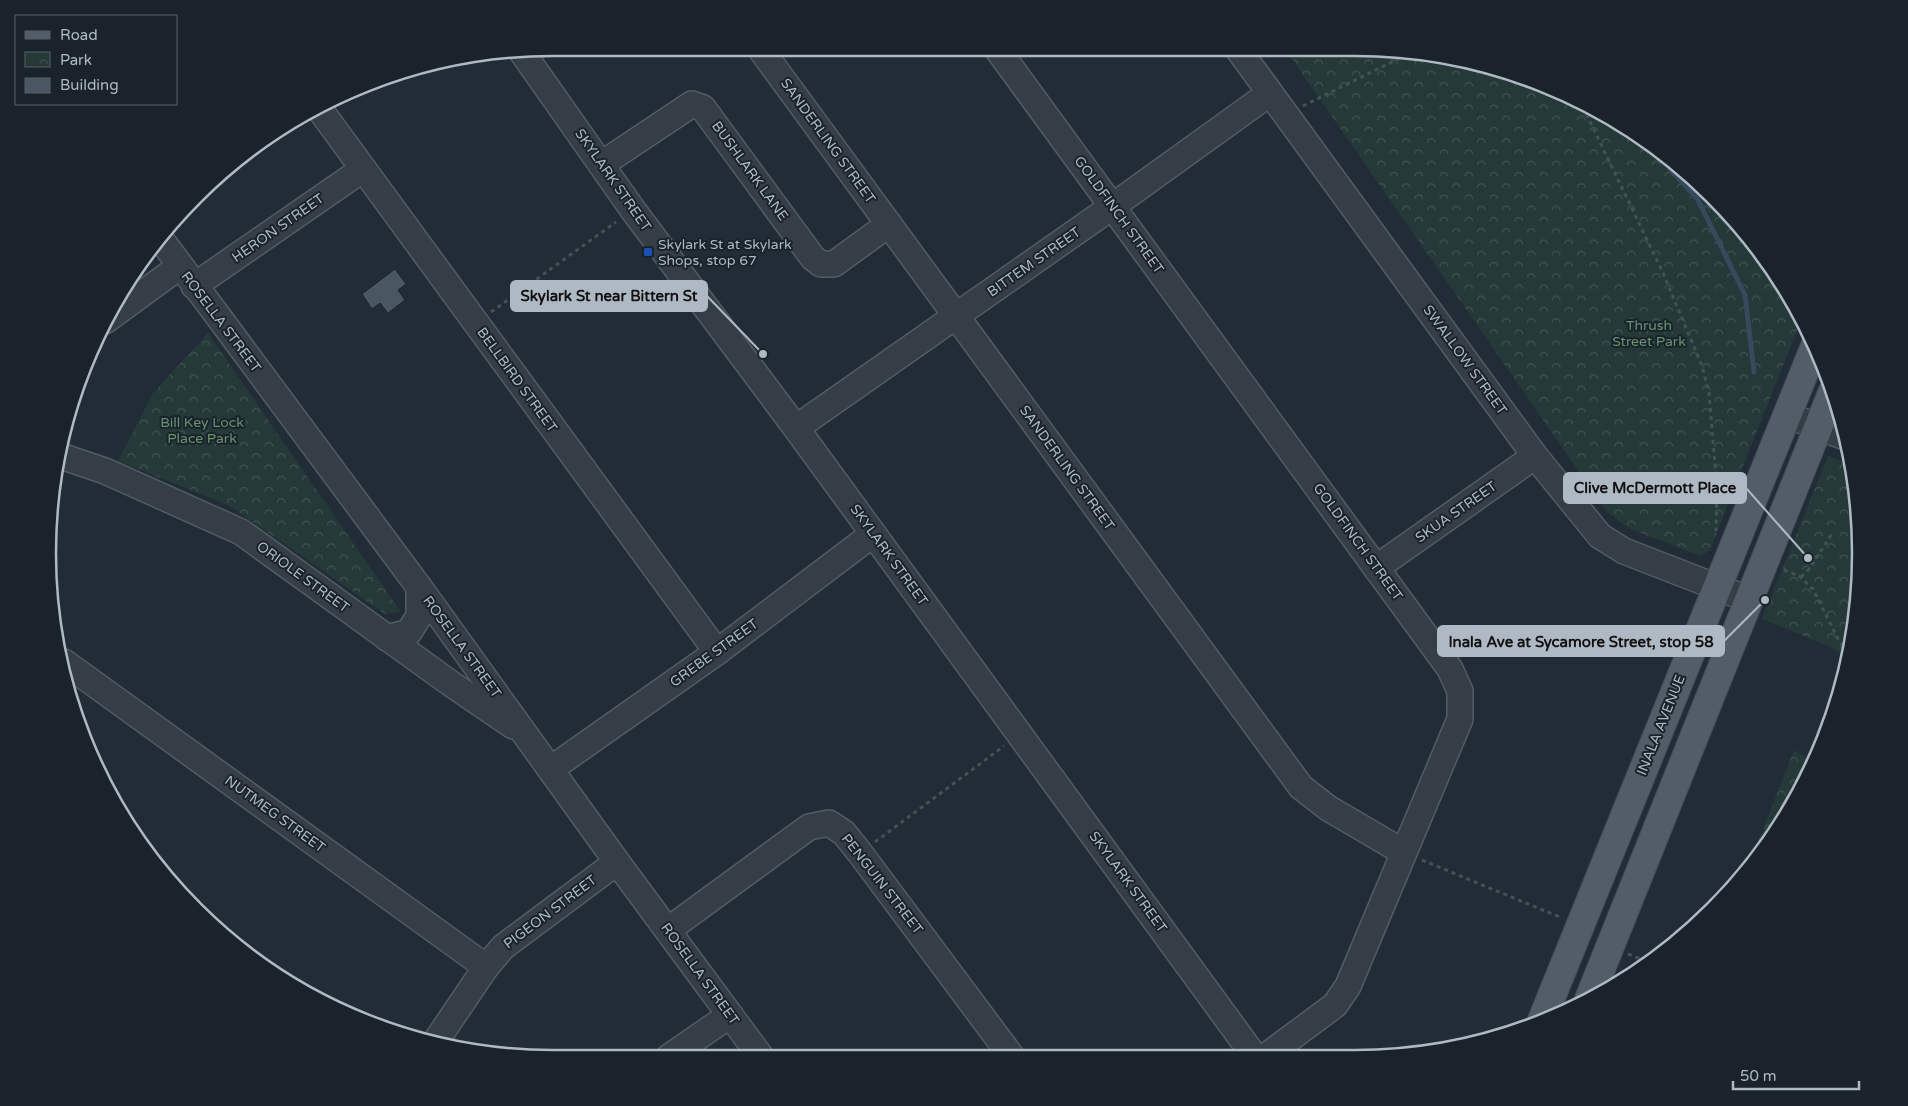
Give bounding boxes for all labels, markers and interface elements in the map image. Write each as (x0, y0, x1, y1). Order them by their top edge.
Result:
legend (15, 15, 178, 105)
text: Road (60, 26, 98, 44)
text: Park (60, 51, 92, 69)
street label: SANDERLING STREET (777, 75, 879, 207)
text: Building (60, 76, 119, 94)
street label: BUSHLARK LANE (708, 118, 792, 224)
street label: SKYLARK STREET (571, 126, 655, 235)
street label: GOLDFINCH STREET (1071, 153, 1168, 278)
street label: HERON STREET (229, 190, 328, 266)
street label: BITTEM STREET (984, 223, 1084, 300)
place label: Skylark St at Skylark Shops, stop 67 (658, 236, 792, 269)
marker: Skylark St at Skylark Shops, stop 67 (642, 246, 654, 258)
street label: ROSELLA STREET (178, 268, 265, 376)
callout: Skylark St near Bittern St (511, 281, 707, 311)
text: Skylark St near Bittern St (521, 287, 698, 306)
street label: SWALLOW STREET (1419, 302, 1511, 419)
park label: Thrush Street Park (1612, 317, 1686, 350)
street label: BELLBIRD STREET (473, 324, 561, 436)
street label: SANDERLING STREET (1016, 402, 1118, 534)
park label: Bill Key Lock Place Park (160, 414, 244, 447)
callout: Clive McDermott Place (1564, 473, 1746, 503)
street label: SKUA STREET (1412, 477, 1500, 546)
text: Clive McDermott Place (1574, 479, 1737, 497)
street label: GOLDFINCH STREET (1310, 480, 1407, 605)
street label: SKYLARK STREET (847, 501, 932, 609)
street label: ORIOLE STREET (253, 538, 353, 617)
street label: ROSELLA STREET (419, 593, 505, 702)
street label: GREBE STREET (667, 615, 762, 691)
callout: Inala Ave at Sycamore Street, stop 58 (1438, 626, 1724, 656)
text: Inala Ave at Sycamore Street, stop 58 (1448, 633, 1714, 652)
street label: INALA AVENUE (1633, 672, 1689, 778)
street label: NUTMEG STREET (221, 772, 329, 856)
street label: SKYLARK STREET (1086, 828, 1171, 936)
street label: PENGUIN STREET (838, 830, 927, 938)
street label: PIGEON STREET (500, 871, 600, 953)
street label: ROSELLA STREET (657, 920, 743, 1029)
scale bar (1733, 1058, 1859, 1090)
text: 50 m (1740, 1067, 1777, 1085)

